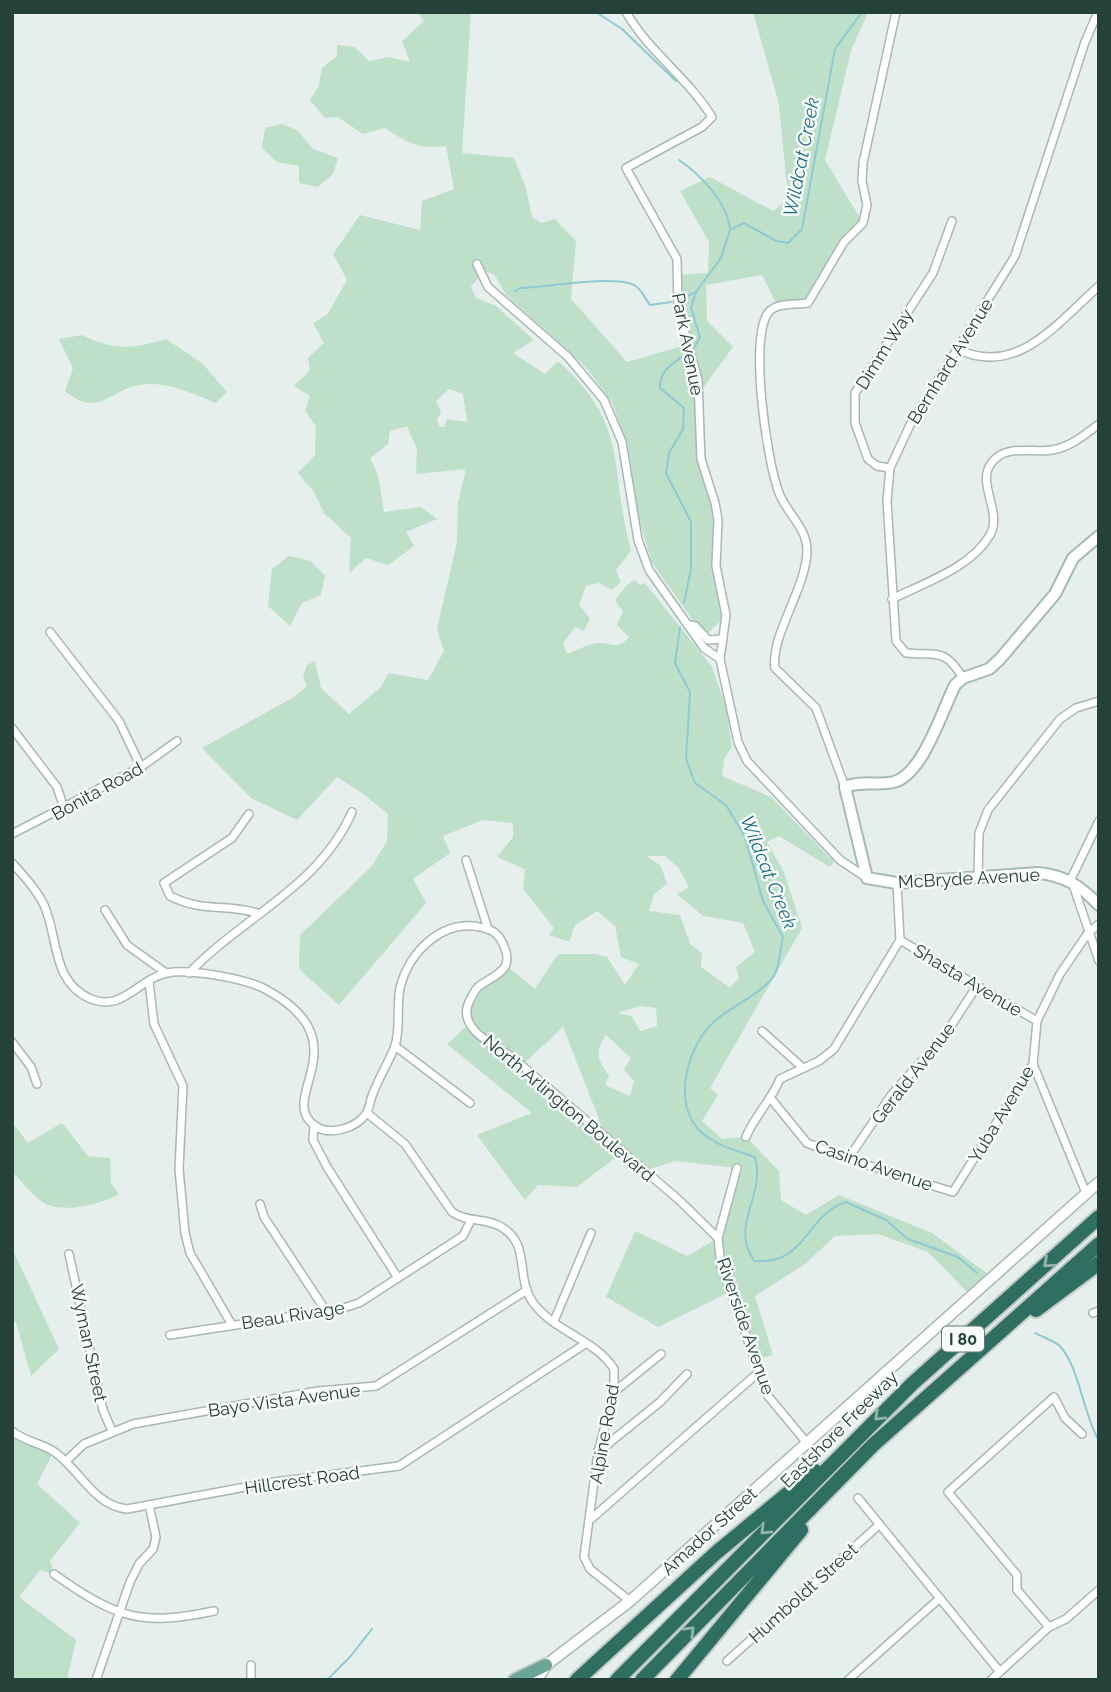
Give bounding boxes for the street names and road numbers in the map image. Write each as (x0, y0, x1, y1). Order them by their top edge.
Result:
street label: Park Avenue (668, 291, 708, 397)
street label: Bernhard Avenue (903, 294, 997, 428)
street label: Dimm Way (851, 305, 917, 393)
street label: Bonita Road (48, 757, 146, 825)
street label: McBryde Avenue (897, 864, 1041, 892)
street label: Shasta Avenue (910, 939, 1026, 1021)
street label: Gerald Avenue (867, 1018, 959, 1128)
street label: North Arlington Boulevard (479, 1030, 659, 1186)
street label: Yuba Avenue (964, 1061, 1038, 1166)
street label: Casino Avenue (812, 1135, 936, 1195)
street label: Riverside Avenue (713, 1255, 779, 1398)
street label: Wyman Street (66, 1282, 112, 1404)
street label: Beau Rivage (240, 1296, 346, 1334)
road number: I 80 (942, 1326, 984, 1352)
street label: Eastshore Freeway (776, 1366, 902, 1492)
street label: Bayo Vista Avenue (207, 1379, 362, 1421)
street label: Alpine Road (585, 1382, 623, 1486)
street label: Hillcrest Road (243, 1462, 361, 1498)
street label: Amador Street (657, 1483, 761, 1579)
street label: Humboldt Street (744, 1539, 862, 1647)

